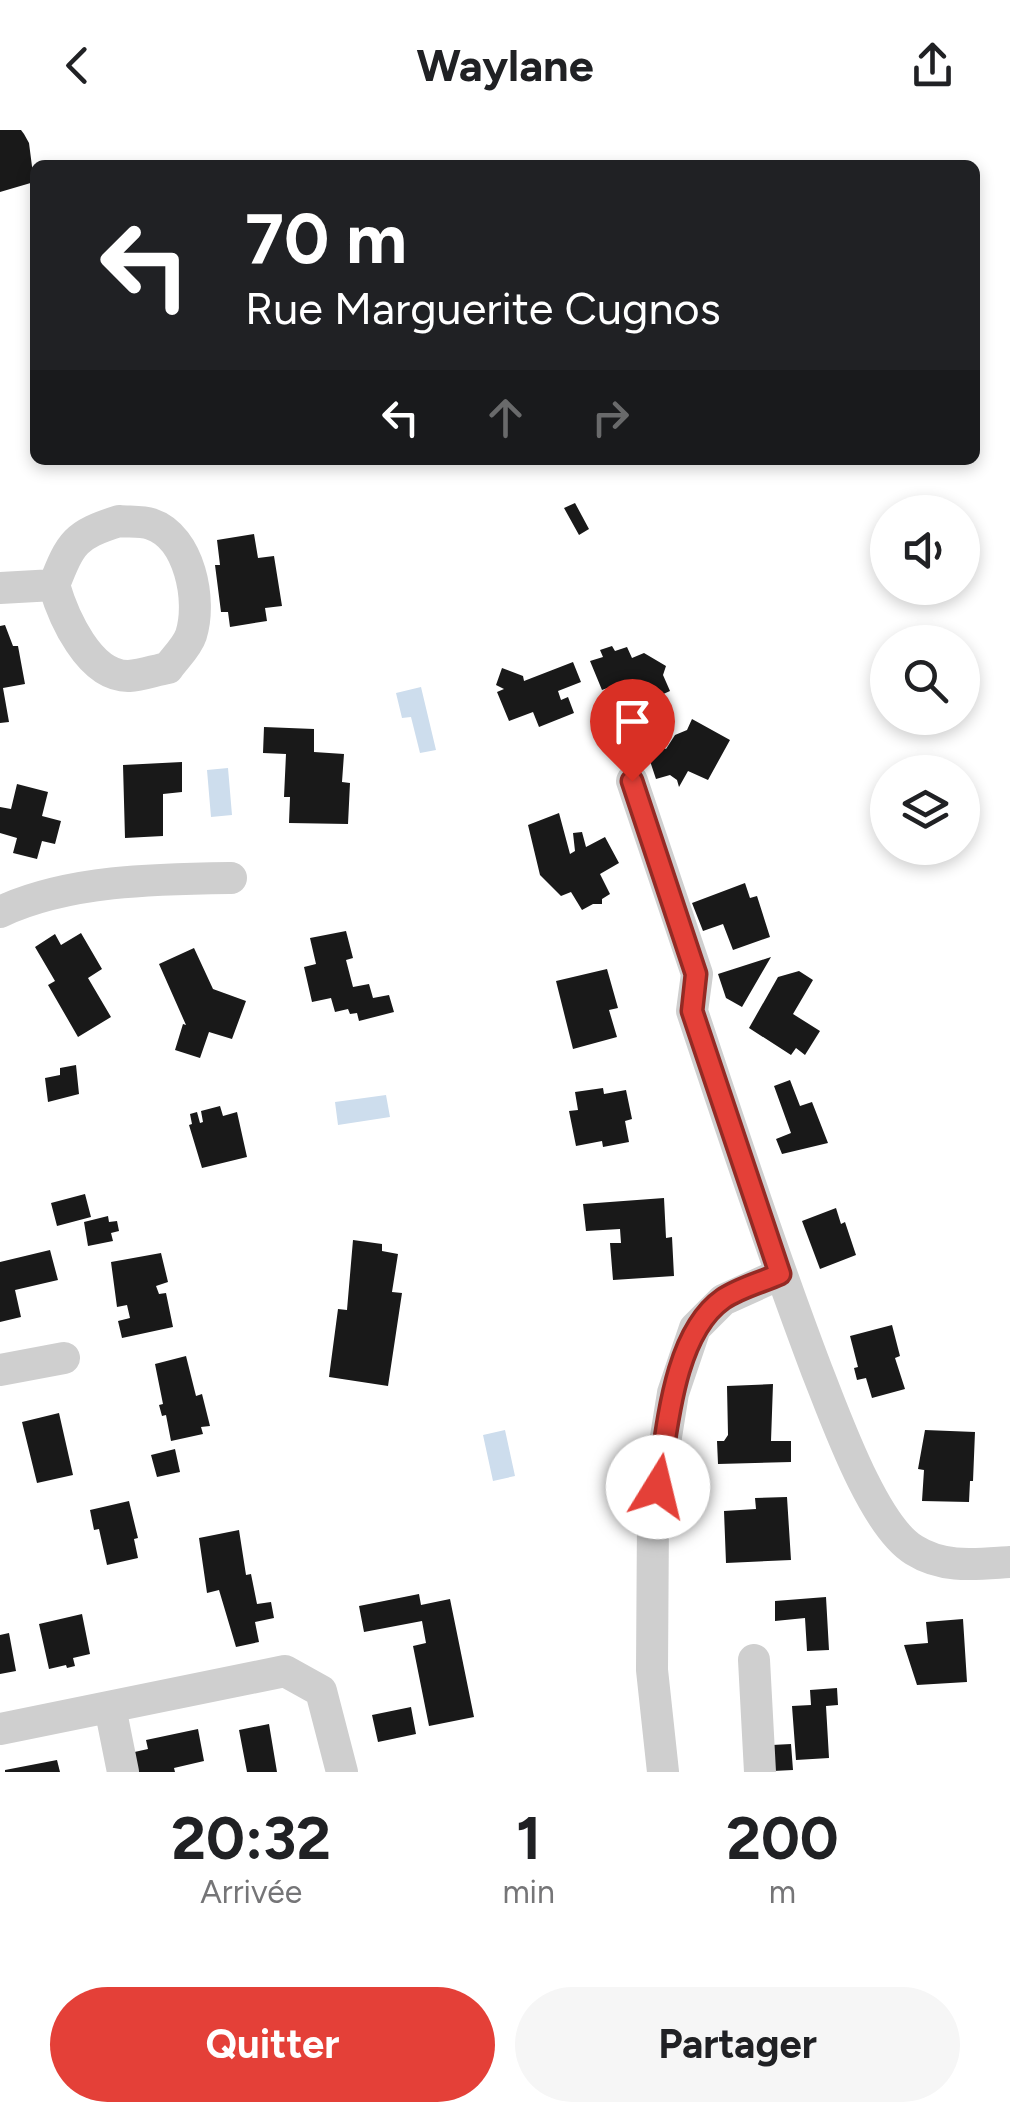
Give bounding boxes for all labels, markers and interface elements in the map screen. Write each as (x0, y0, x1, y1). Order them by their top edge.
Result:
icon: back (50, 38, 105, 93)
text: Waylane (416, 38, 594, 92)
icon: share (905, 38, 960, 93)
text: 70 m (245, 196, 407, 281)
icon: left (80, 200, 210, 330)
text: Rue Marguerite Cugnos (245, 281, 721, 335)
icon: left (373, 390, 428, 445)
icon: ahead (478, 390, 533, 445)
icon: right (583, 390, 638, 445)
map controls (870, 495, 980, 865)
button: sound (870, 495, 980, 605)
button: search (870, 625, 980, 735)
pin (590, 679, 675, 782)
icon: arrive (605, 694, 660, 749)
button: layers (870, 755, 980, 865)
position arrow (606, 1435, 710, 1539)
text: 20:32 (171, 1802, 331, 1874)
text: 1 (516, 1802, 541, 1874)
text: 200 (726, 1802, 839, 1874)
text: Arrivée (200, 1873, 302, 1911)
text: min (502, 1873, 555, 1911)
text: m (769, 1873, 796, 1911)
button: Quitter (50, 1987, 495, 2102)
button: Partager (515, 1987, 960, 2102)

